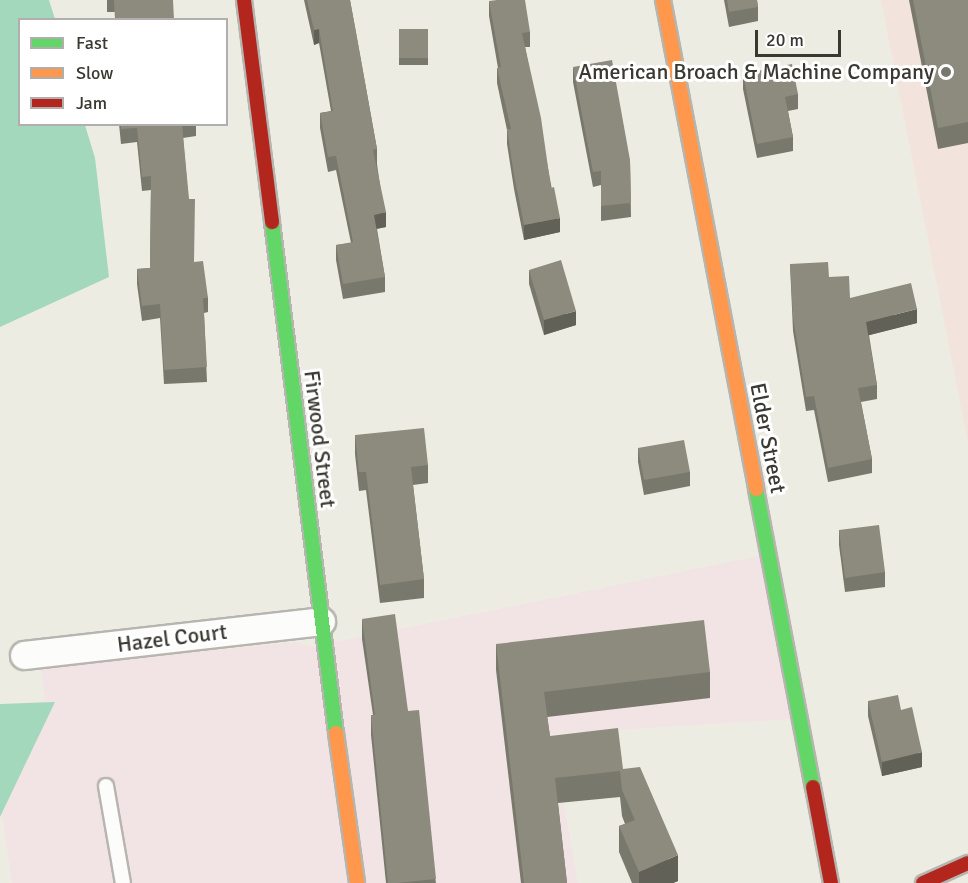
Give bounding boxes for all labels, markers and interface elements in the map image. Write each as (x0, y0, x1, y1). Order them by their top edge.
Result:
legend (18, 18, 228, 126)
scale bar (758, 18, 844, 56)
text: 20 m (766, 29, 804, 51)
text: Fast (76, 32, 108, 54)
place label: American Broach & Machine Company (578, 59, 934, 85)
text: Slow (76, 62, 113, 84)
marker: American Broach & Machine Company (939, 65, 953, 79)
text: Jam (76, 92, 107, 114)
street label: Firwood Street (298, 369, 342, 509)
street label: Elder Street (744, 381, 792, 495)
street label: Hazel Court (115, 618, 229, 658)

